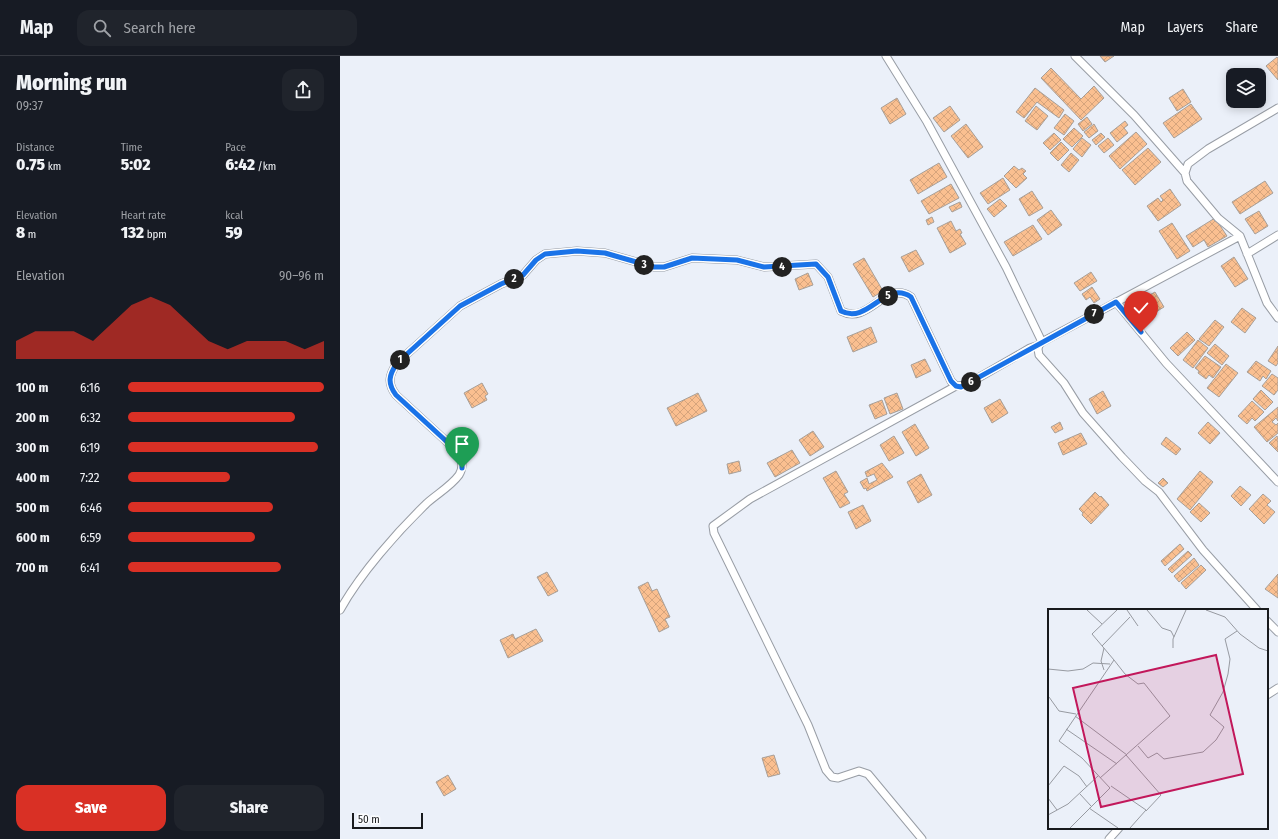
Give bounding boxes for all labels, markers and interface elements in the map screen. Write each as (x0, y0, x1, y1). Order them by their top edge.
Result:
search box (77, 10, 357, 46)
text: Map (20, 16, 53, 39)
icon: search (91, 17, 113, 39)
text: Search here (123, 19, 196, 37)
text: Map (1121, 19, 1145, 36)
text: Layers (1167, 19, 1203, 36)
text: Share (1225, 19, 1258, 36)
map controls (1226, 68, 1266, 108)
button: layers (1226, 68, 1266, 108)
text: Morning run (16, 69, 127, 96)
button: share (282, 69, 324, 111)
text: 09:37 (16, 98, 43, 113)
text: Distance (16, 141, 55, 154)
text: Time (121, 141, 142, 154)
text: Pace (225, 141, 246, 154)
text: 0.75 (16, 154, 45, 175)
text: 5:02 (121, 154, 150, 175)
text: 6:42 (225, 154, 255, 175)
text: km (45, 160, 61, 173)
text: /km (255, 160, 276, 173)
text: Elevation (16, 209, 57, 222)
text: Heart rate (121, 209, 166, 222)
text: kcal (225, 209, 243, 222)
text: 8 (16, 222, 25, 243)
text: 132 (121, 222, 144, 243)
text: 59 (225, 222, 243, 243)
text: m (25, 228, 36, 241)
text: bpm (144, 228, 167, 241)
pin: 3 (634, 255, 654, 275)
pin: 4 (772, 257, 792, 277)
text: 3 (641, 258, 647, 271)
text: 4 (779, 260, 785, 273)
text: Elevation (16, 268, 65, 283)
text: 90–96 m (279, 268, 324, 283)
pin: 2 (504, 269, 524, 289)
text: 2 (511, 272, 517, 285)
pin: 5 (878, 286, 898, 306)
text: 5 (885, 289, 891, 302)
pin (1124, 291, 1158, 332)
icon: check (1130, 297, 1152, 319)
pin: 7 (1084, 304, 1104, 324)
text: 7 (1092, 307, 1096, 320)
pin: 1 (390, 350, 410, 370)
text: 1 (398, 353, 402, 366)
pin: 6 (961, 372, 981, 392)
text: 6 (968, 375, 974, 388)
text: 100 m (16, 380, 48, 395)
text: 6:16 (80, 380, 100, 395)
text: 200 m (16, 410, 49, 425)
text: 6:32 (80, 410, 101, 425)
pin (445, 427, 479, 468)
icon: arrive (451, 433, 473, 455)
text: 300 m (16, 440, 49, 455)
text: 6:19 (80, 440, 100, 455)
text: 400 m (16, 470, 50, 485)
text: 7:22 (80, 470, 100, 485)
text: 500 m (16, 500, 49, 515)
text: 6:46 (80, 500, 102, 515)
text: 600 m (16, 530, 50, 545)
text: 6:59 (80, 530, 101, 545)
text: 700 m (16, 560, 48, 575)
text: 6:41 (80, 560, 100, 575)
inset map (1048, 609, 1268, 829)
button: Save (16, 785, 166, 831)
button: Share (174, 785, 324, 831)
scale bar (352, 811, 423, 830)
text: 50 m (358, 813, 380, 826)

